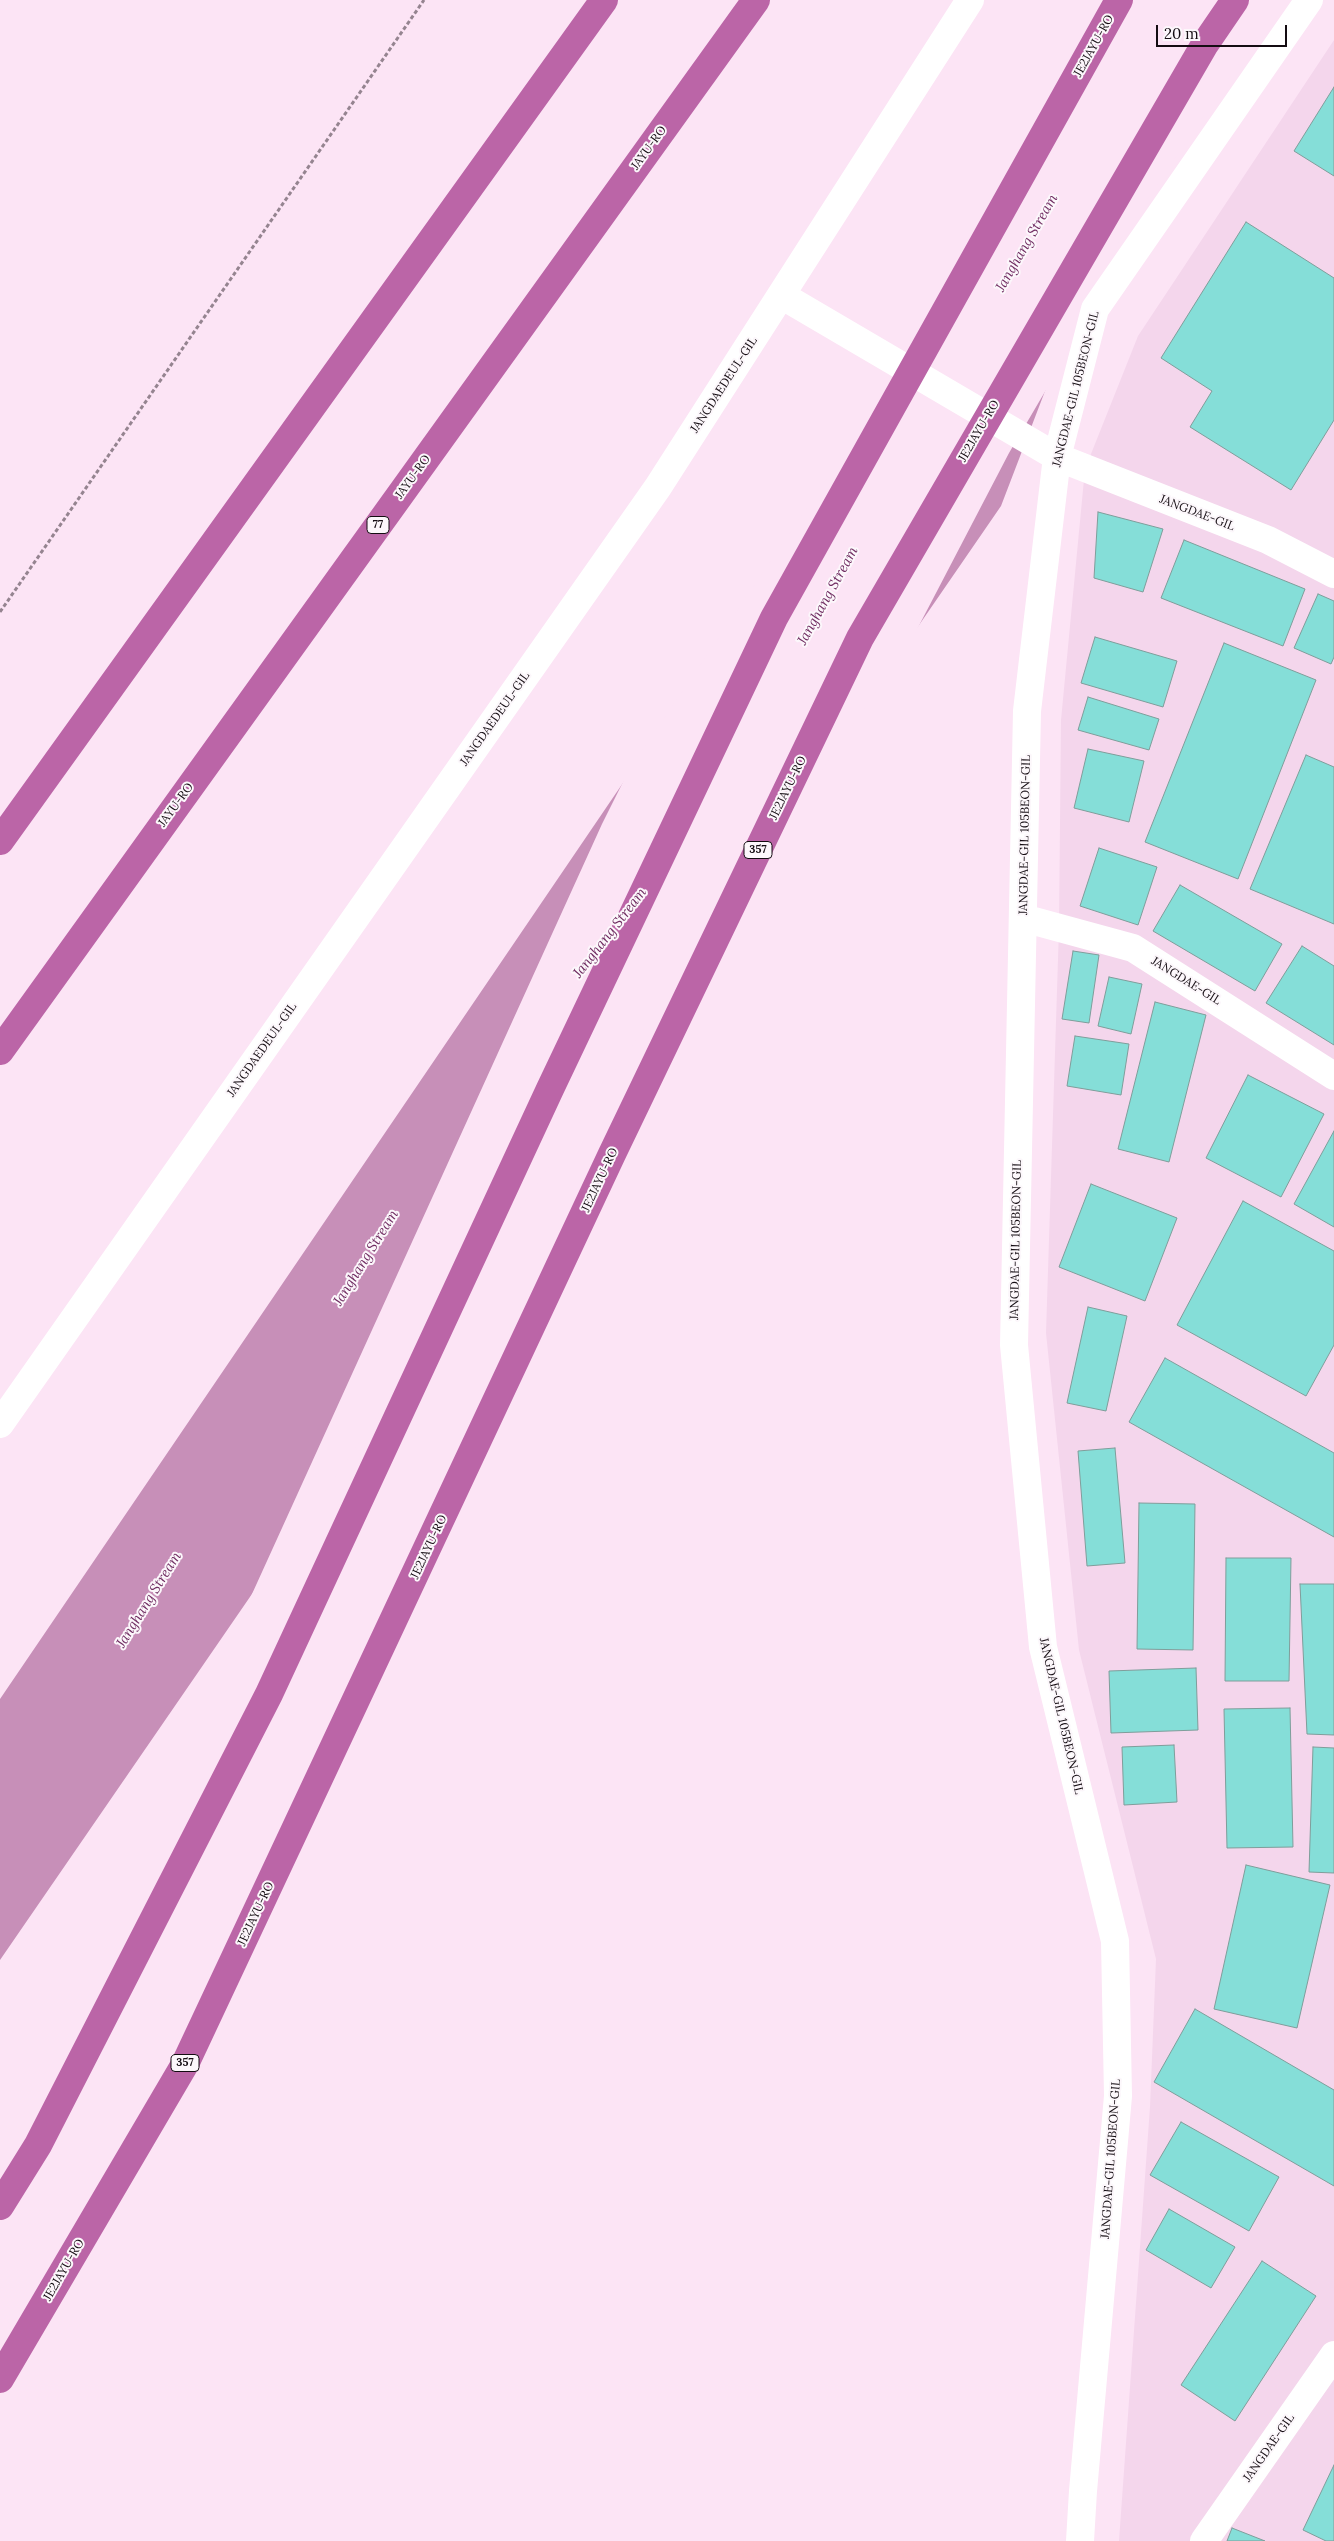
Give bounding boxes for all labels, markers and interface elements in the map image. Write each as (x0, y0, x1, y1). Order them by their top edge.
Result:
street label: JE2JAYU-RO (1071, 12, 1117, 80)
scale bar (1159, 15, 1290, 47)
text: 20 m (1164, 24, 1199, 43)
street label: JAYU-RO (628, 123, 670, 173)
water label: Janghang Stream (992, 191, 1062, 295)
street label: JANGDAE-GIL 105BEON-GIL (1050, 310, 1102, 468)
street label: JANGDAEDEUL-GIL (688, 334, 760, 436)
street label: JE2JAYU-RO (956, 398, 1002, 464)
street label: JAYU-RO (392, 452, 434, 502)
street label: JANGDAE-GIL (1157, 492, 1237, 534)
road number: 77 (367, 516, 389, 534)
water label: Janghang Stream (794, 544, 862, 648)
street label: JANGDAEDEUL-GIL (457, 669, 533, 769)
street label: JE2JAYU-RO (766, 754, 810, 822)
street label: JANGDAE-GIL 105BEON-GIL (1016, 755, 1034, 915)
street label: JAYU-RO (155, 780, 197, 830)
road number: 357 (744, 842, 772, 858)
water label: Janghang Stream (570, 885, 650, 981)
street label: JANGDAE-GIL (1149, 954, 1223, 1008)
street label: JANGDAEDEUL-GIL (224, 1000, 300, 1100)
street label: JE2JAYU-RO (579, 1146, 621, 1214)
street label: JANGDAE-GIL 105BEON-GIL (1007, 1160, 1025, 1320)
water label: Janghang Stream (330, 1207, 402, 1309)
street label: JE2JAYU-RO (408, 1513, 450, 1581)
water label: Janghang Stream (113, 1549, 185, 1651)
street label: JANGDAE-GIL 105BEON-GIL (1036, 1636, 1086, 1796)
street label: JE2JAYU-RO (235, 1880, 277, 1948)
road number: 357 (171, 2054, 199, 2072)
street label: JANGDAE-GIL 105BEON-GIL (1098, 2079, 1124, 2239)
street label: JE2JAYU-RO (41, 2237, 87, 2303)
street label: JANGDAE-GIL (1240, 2411, 1298, 2485)

